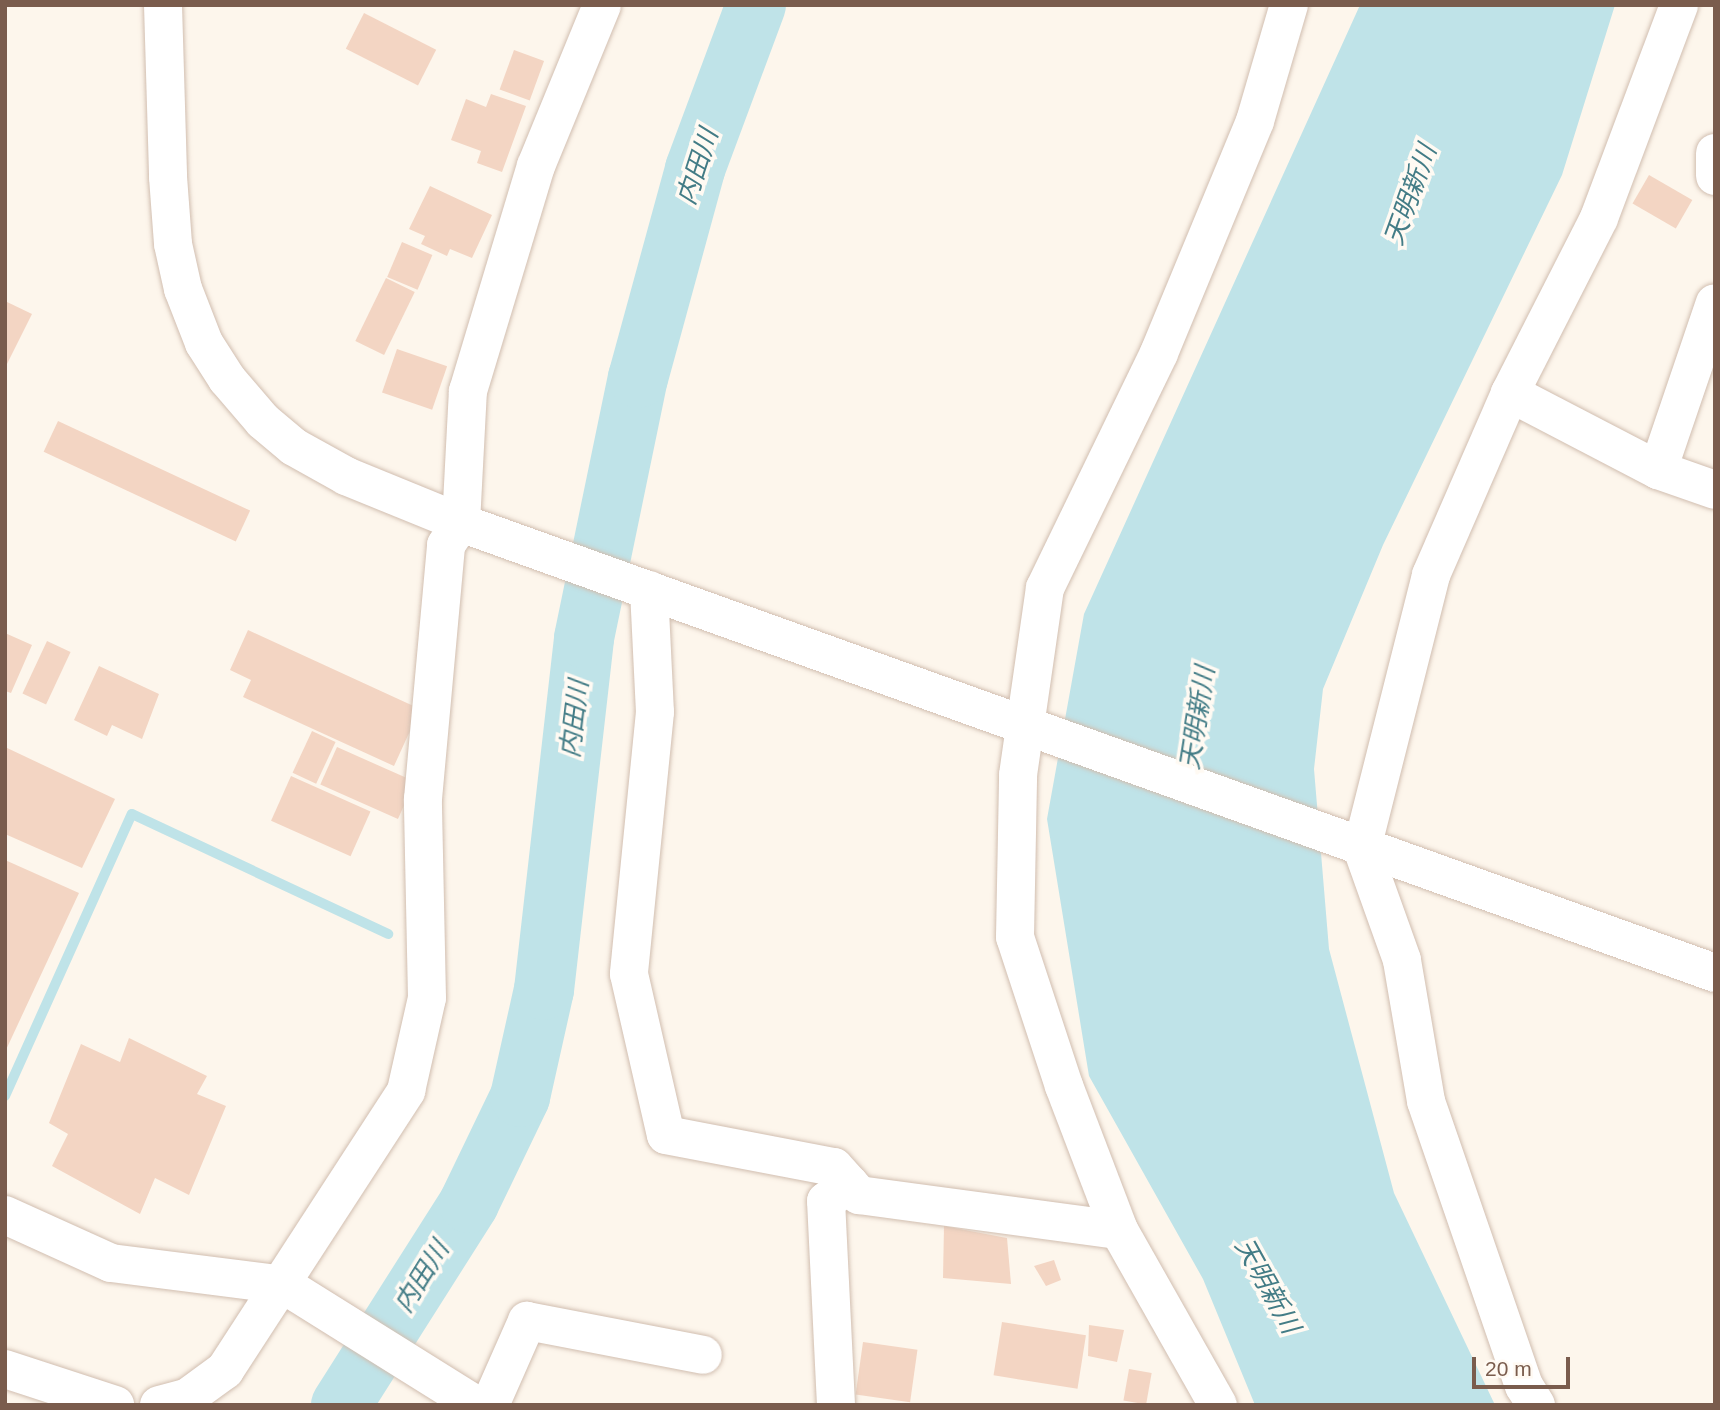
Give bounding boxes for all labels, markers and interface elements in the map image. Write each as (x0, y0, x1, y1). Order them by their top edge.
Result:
water label: 内田川 (671, 125, 725, 209)
water label: 天明新川 (1379, 141, 1443, 249)
water label: 天明新川 (1174, 664, 1222, 772)
water label: 内田川 (555, 678, 595, 760)
water label: 天明新川 (1228, 1233, 1306, 1339)
water label: 内田川 (388, 1236, 456, 1318)
scale bar (1475, 1344, 1573, 1388)
text: 20 m (1485, 1357, 1532, 1380)

